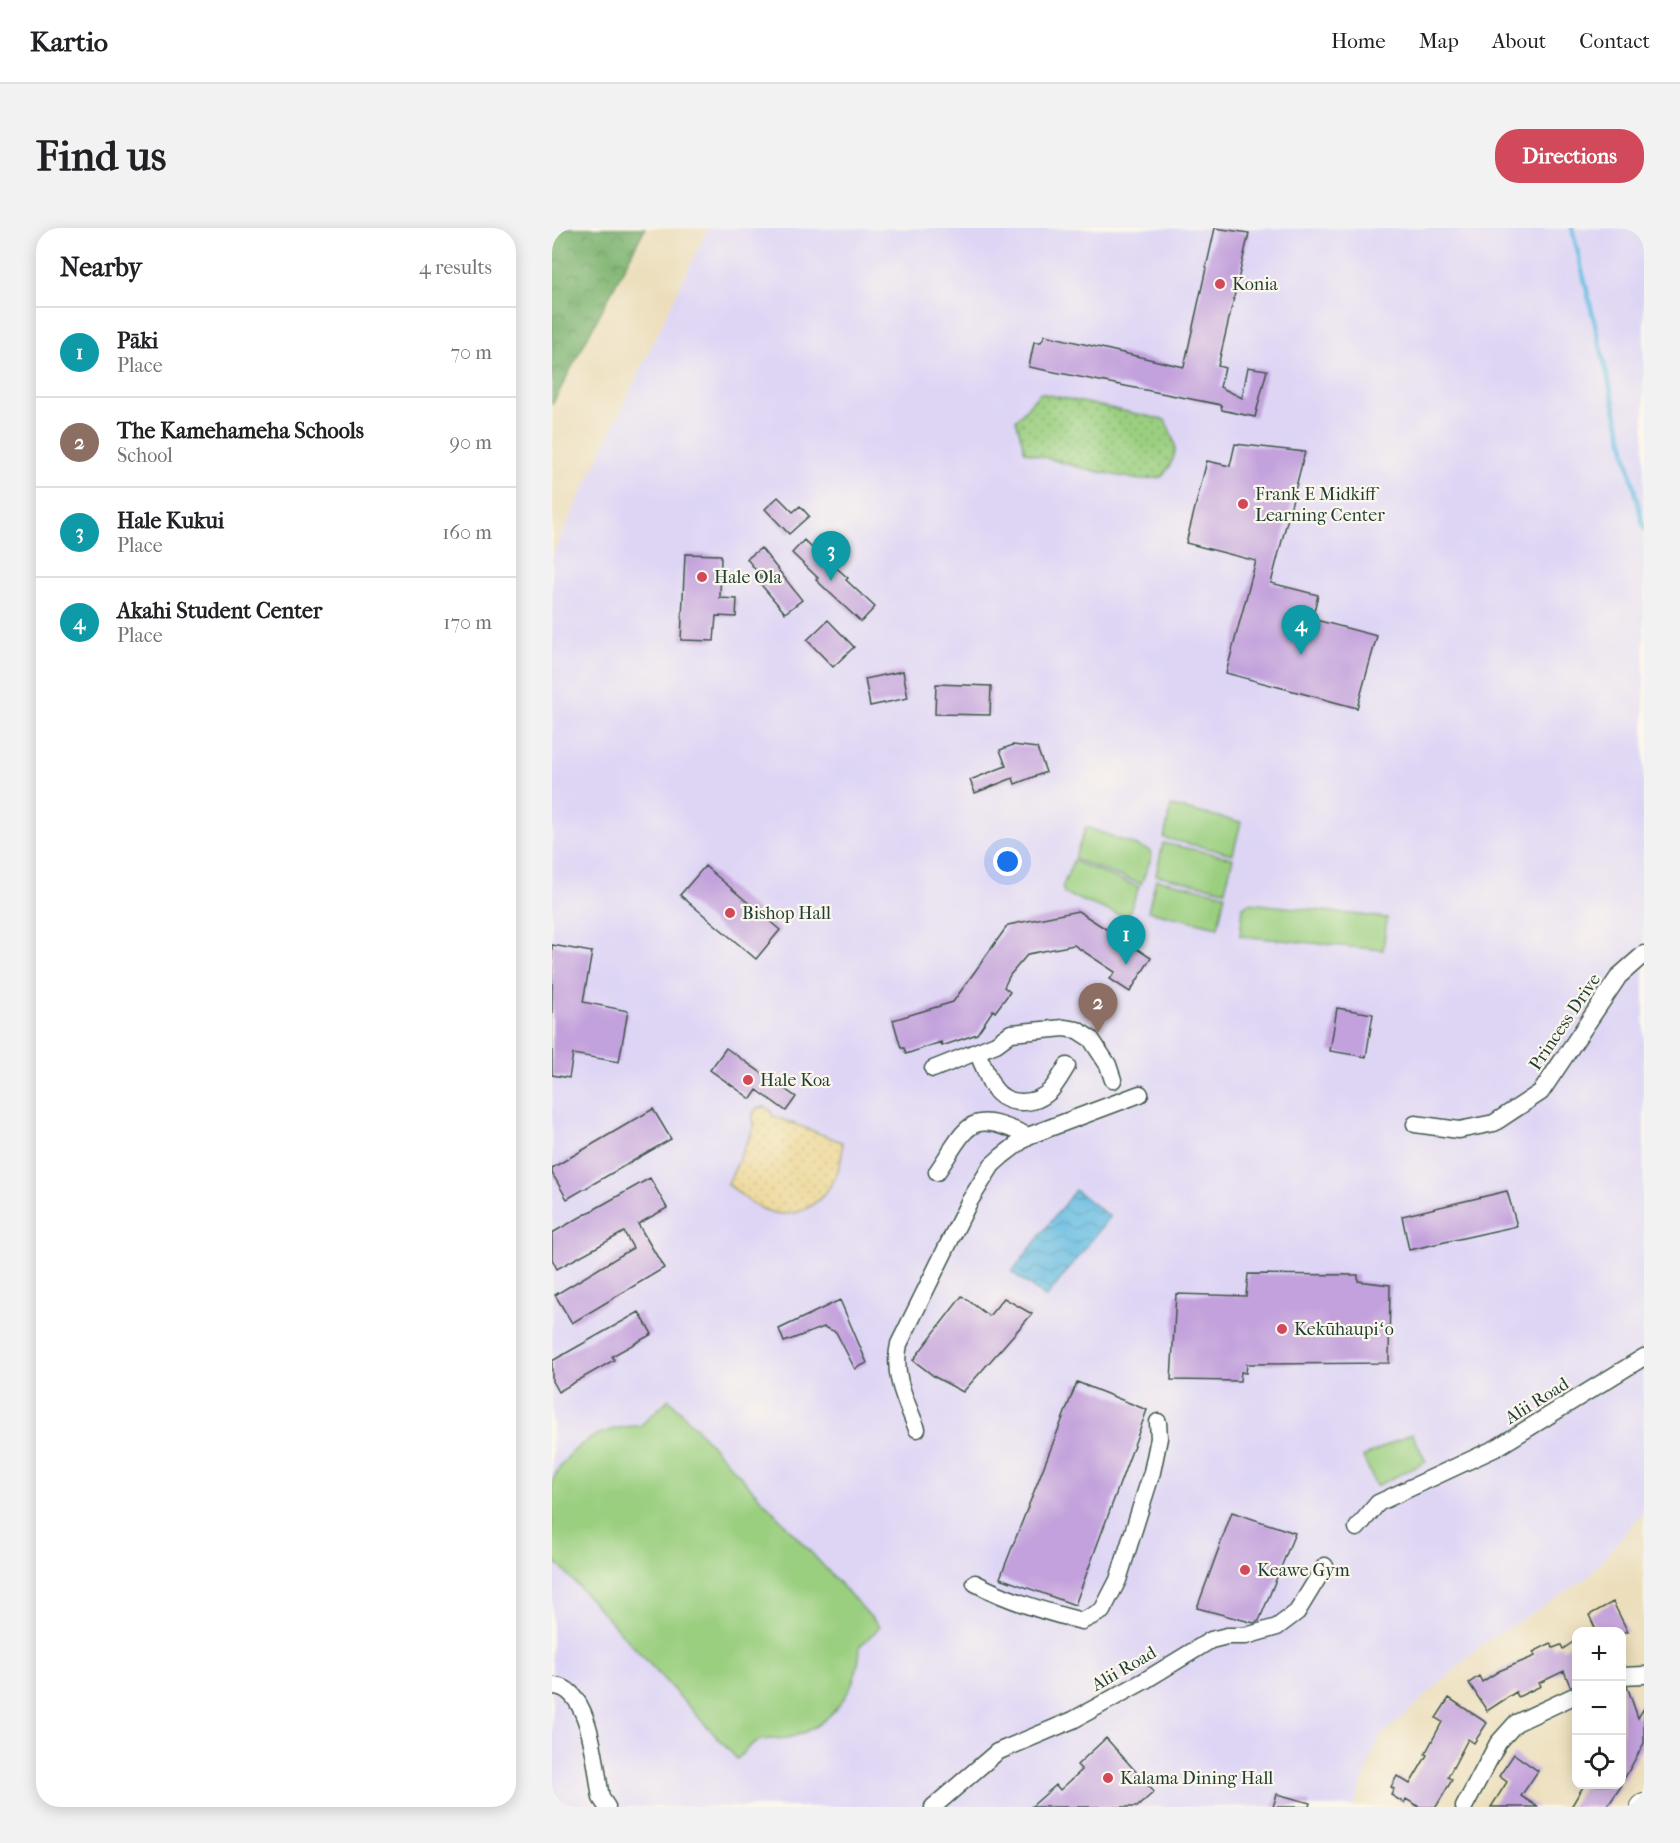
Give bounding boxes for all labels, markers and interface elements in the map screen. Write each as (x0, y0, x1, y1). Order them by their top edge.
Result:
text: Kartio (30, 25, 108, 58)
text: Home (1331, 29, 1386, 53)
text: Map (1419, 29, 1459, 53)
text: About (1492, 29, 1546, 53)
text: Contact (1579, 29, 1650, 53)
button: Directions (1495, 129, 1644, 183)
text: Find us (36, 132, 166, 181)
text: Nearby (60, 252, 142, 283)
text: 4 results (419, 256, 492, 279)
place label: Konia (1232, 274, 1279, 295)
marker: Konia (1213, 277, 1227, 291)
text: Pāki (117, 328, 158, 354)
text: 1 (76, 341, 83, 364)
text: 70 m (450, 341, 492, 364)
text: Place (117, 354, 163, 377)
text: The Kamehameha Schools (117, 418, 364, 444)
text: 2 (74, 431, 85, 454)
text: 90 m (450, 431, 492, 454)
text: School (117, 444, 173, 467)
place label: Frank E Midkiff Learning Center (1255, 484, 1385, 526)
marker: Frank E Midkiff Learning Center (1236, 497, 1250, 511)
text: Hale Kukui (117, 508, 224, 534)
text: 3 (75, 521, 84, 544)
text: 160 m (442, 521, 492, 544)
pin: 3 (812, 532, 850, 581)
text: Place (117, 534, 163, 557)
place label: Hale Ola (714, 567, 782, 588)
marker: Hale Ola (695, 570, 709, 584)
text: Akahi Student Center (117, 598, 322, 624)
pin: 4 (1282, 606, 1320, 655)
text: 4 (74, 611, 85, 634)
text: 170 m (443, 611, 492, 634)
text: Place (117, 624, 163, 647)
your location (993, 847, 1022, 876)
place label: Bishop Hall (742, 903, 831, 924)
marker: Bishop Hall (723, 906, 737, 920)
pin: 1 (1106, 916, 1146, 965)
street label: Princess Drive (1525, 970, 1605, 1074)
pin: 2 (1078, 984, 1118, 1033)
place label: Hale Koa (760, 1070, 831, 1091)
marker: Hale Koa (741, 1073, 755, 1087)
place label: Kekūhaupiʻo (1294, 1319, 1394, 1340)
marker: Kekūhaupiʻo (1275, 1322, 1289, 1336)
street label: Alii Road (1500, 1373, 1573, 1429)
place label: Keawe Gym (1257, 1560, 1350, 1581)
marker: Keawe Gym (1238, 1563, 1252, 1577)
map controls (1572, 1627, 1626, 1789)
button: + (1572, 1627, 1626, 1681)
street label: Alii Road (1087, 1642, 1160, 1696)
button: − (1572, 1681, 1626, 1735)
button: locate (1572, 1735, 1626, 1789)
place label: Kalama Dining Hall (1120, 1768, 1273, 1789)
marker: Kalama Dining Hall (1101, 1771, 1115, 1785)

